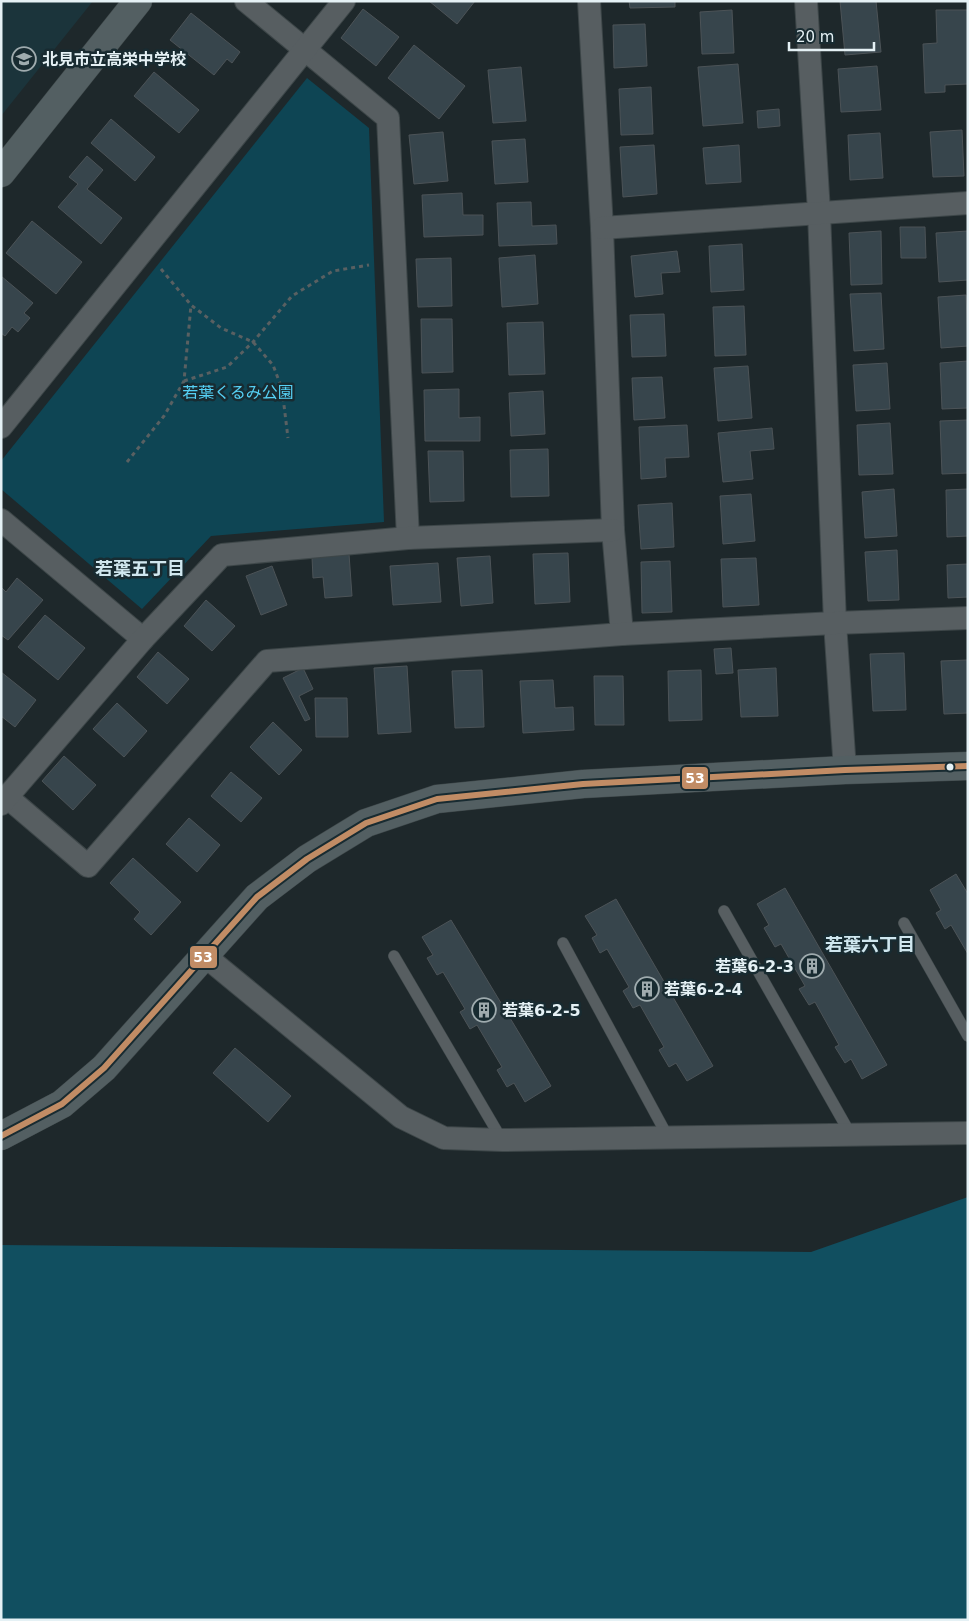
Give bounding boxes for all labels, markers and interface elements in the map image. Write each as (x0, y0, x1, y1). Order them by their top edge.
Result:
scale bar (789, 20, 874, 52)
text: 20 m (796, 28, 834, 46)
school or university icon: 北見市立高栄中学校 (11, 46, 37, 72)
place label: 北見市立高栄中学校 (42, 50, 186, 69)
park label: 若葉くるみ公園 (182, 383, 294, 402)
district label: 若葉五丁目 (95, 558, 185, 579)
unlabelled marker (945, 762, 955, 772)
line badge: 53 (681, 766, 709, 790)
text: 53 (685, 770, 705, 786)
district label: 若葉六丁目 (825, 934, 915, 955)
line badge: 53 (189, 945, 218, 969)
text: 53 (193, 949, 213, 965)
building icon: 若葉6-2-3 (799, 953, 825, 979)
place label: 若葉6-2-3 (715, 957, 794, 976)
building icon: 若葉6-2-4 (634, 976, 660, 1002)
place label: 若葉6-2-4 (664, 980, 743, 999)
building icon: 若葉6-2-5 (471, 997, 497, 1023)
place label: 若葉6-2-5 (502, 1001, 581, 1020)

